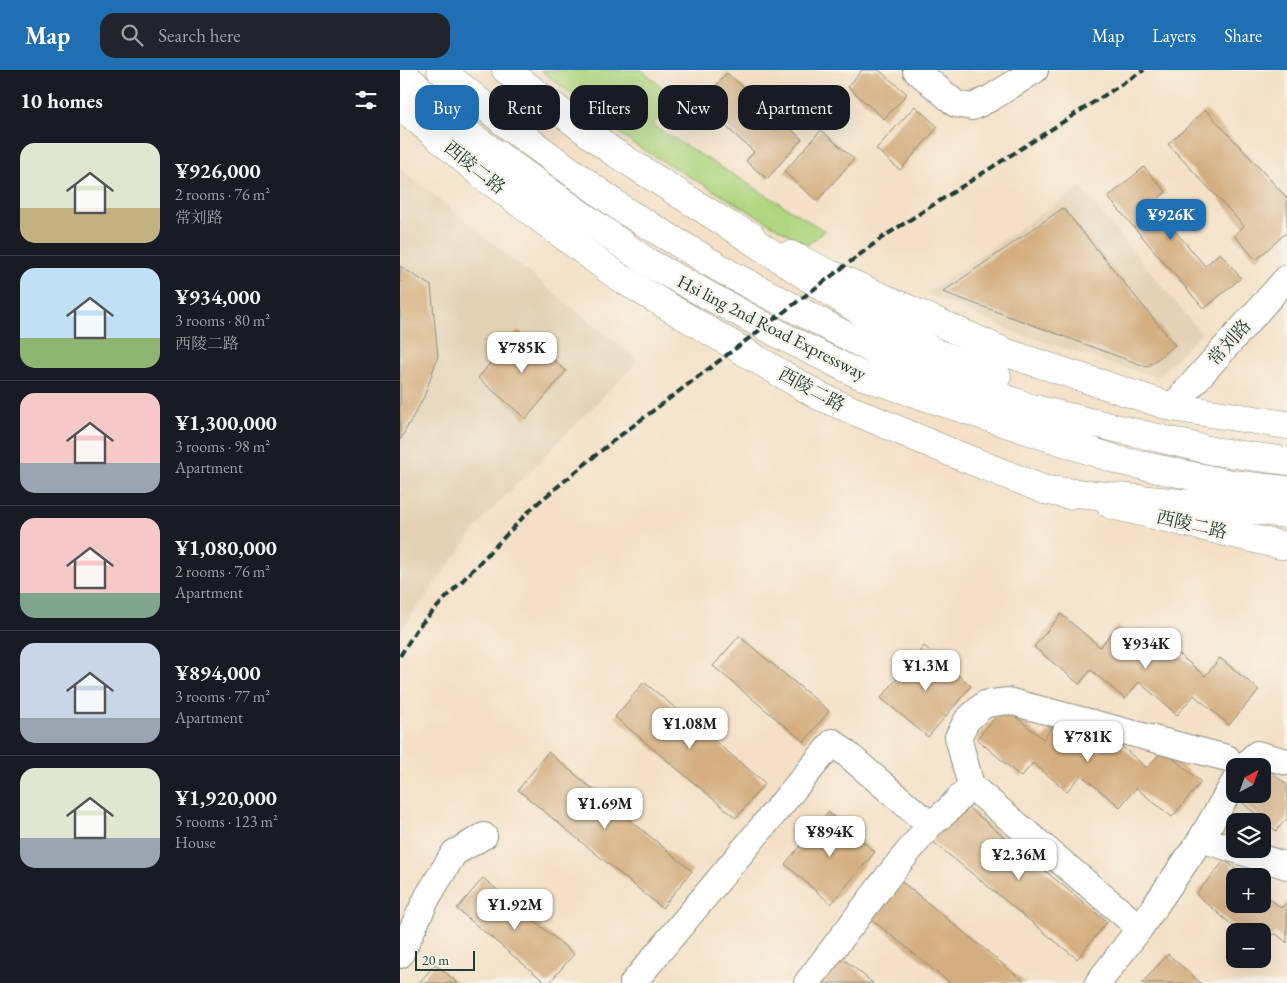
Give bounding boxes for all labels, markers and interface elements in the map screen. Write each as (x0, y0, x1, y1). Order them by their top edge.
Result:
search box (100, 13, 450, 58)
text: Map (25, 20, 70, 51)
icon: search (118, 21, 146, 49)
text: Search here (158, 23, 241, 48)
text: Map (1092, 24, 1124, 47)
text: Layers (1152, 24, 1196, 47)
text: Share (1224, 24, 1262, 47)
chip: Buy (415, 85, 479, 130)
chip: Rent (489, 85, 560, 130)
chip: Filters (570, 85, 648, 130)
chip: New (658, 85, 728, 130)
chip: Apartment (738, 85, 850, 130)
icon: filters (352, 86, 380, 114)
text: 10 homes (20, 87, 103, 114)
street label: 西陵二路 (440, 135, 510, 199)
text: ¥926,000 (175, 157, 261, 184)
icon: home (60, 163, 120, 223)
text: 2 rooms · 76 m² (175, 184, 270, 205)
pin: ¥926K (1136, 198, 1206, 241)
text: ¥926K (1147, 204, 1195, 225)
text: 常刘路 (175, 207, 223, 228)
street label: Hsi ling 2nd Road Expressway (674, 269, 870, 385)
text: ¥934,000 (175, 283, 261, 310)
icon: home (60, 288, 120, 348)
text: 3 rooms · 80 m² (175, 310, 270, 331)
street label: 常刘路 (1202, 314, 1256, 370)
pin: ¥785K (487, 332, 557, 374)
text: 西陵二路 (175, 333, 239, 354)
text: ¥785K (498, 337, 546, 358)
street label: 西陵二路 (775, 362, 849, 416)
text: ¥1,300,000 (175, 409, 277, 436)
icon: home (60, 413, 120, 473)
text: 3 rooms · 98 m² (175, 436, 270, 457)
text: Apartment (175, 457, 243, 478)
street label: 西陵二路 (1154, 505, 1230, 543)
text: ¥1,080,000 (175, 534, 277, 561)
icon: home (60, 538, 120, 598)
text: 2 rooms · 76 m² (175, 561, 270, 582)
text: Apartment (175, 582, 243, 603)
pin: ¥934K (1111, 628, 1181, 670)
text: ¥934K (1122, 633, 1170, 654)
pin: ¥1.3M (891, 650, 961, 692)
text: ¥1.3M (903, 655, 949, 676)
text: ¥894,000 (175, 659, 261, 686)
icon: home (60, 663, 120, 723)
text: 3 rooms · 77 m² (175, 686, 270, 707)
text: Apartment (175, 707, 243, 728)
pin: ¥1.08M (649, 708, 731, 750)
text: ¥1.08M (663, 713, 717, 734)
pin: ¥781K (1053, 720, 1123, 763)
text: ¥781K (1064, 726, 1112, 747)
north arrow (1226, 758, 1271, 802)
map controls (1226, 758, 1271, 968)
text: ¥1,920,000 (175, 784, 277, 811)
icon: home (60, 788, 120, 848)
pin: ¥1.69M (564, 788, 646, 830)
text: ¥1.69M (578, 793, 632, 814)
text: 5 rooms · 123 m² (175, 811, 278, 832)
button: layers (1226, 813, 1271, 858)
pin: ¥894K (795, 816, 865, 858)
text: ¥894K (806, 821, 854, 842)
text: House (175, 832, 216, 853)
pin: ¥2.36M (978, 838, 1060, 881)
text: ¥2.36M (992, 844, 1046, 865)
button: + (1226, 868, 1271, 913)
pin: ¥1.92M (474, 888, 556, 931)
text: ¥1.92M (488, 894, 542, 915)
button: − (1226, 923, 1271, 968)
scale bar (415, 948, 475, 971)
text: 20 m (422, 951, 449, 969)

